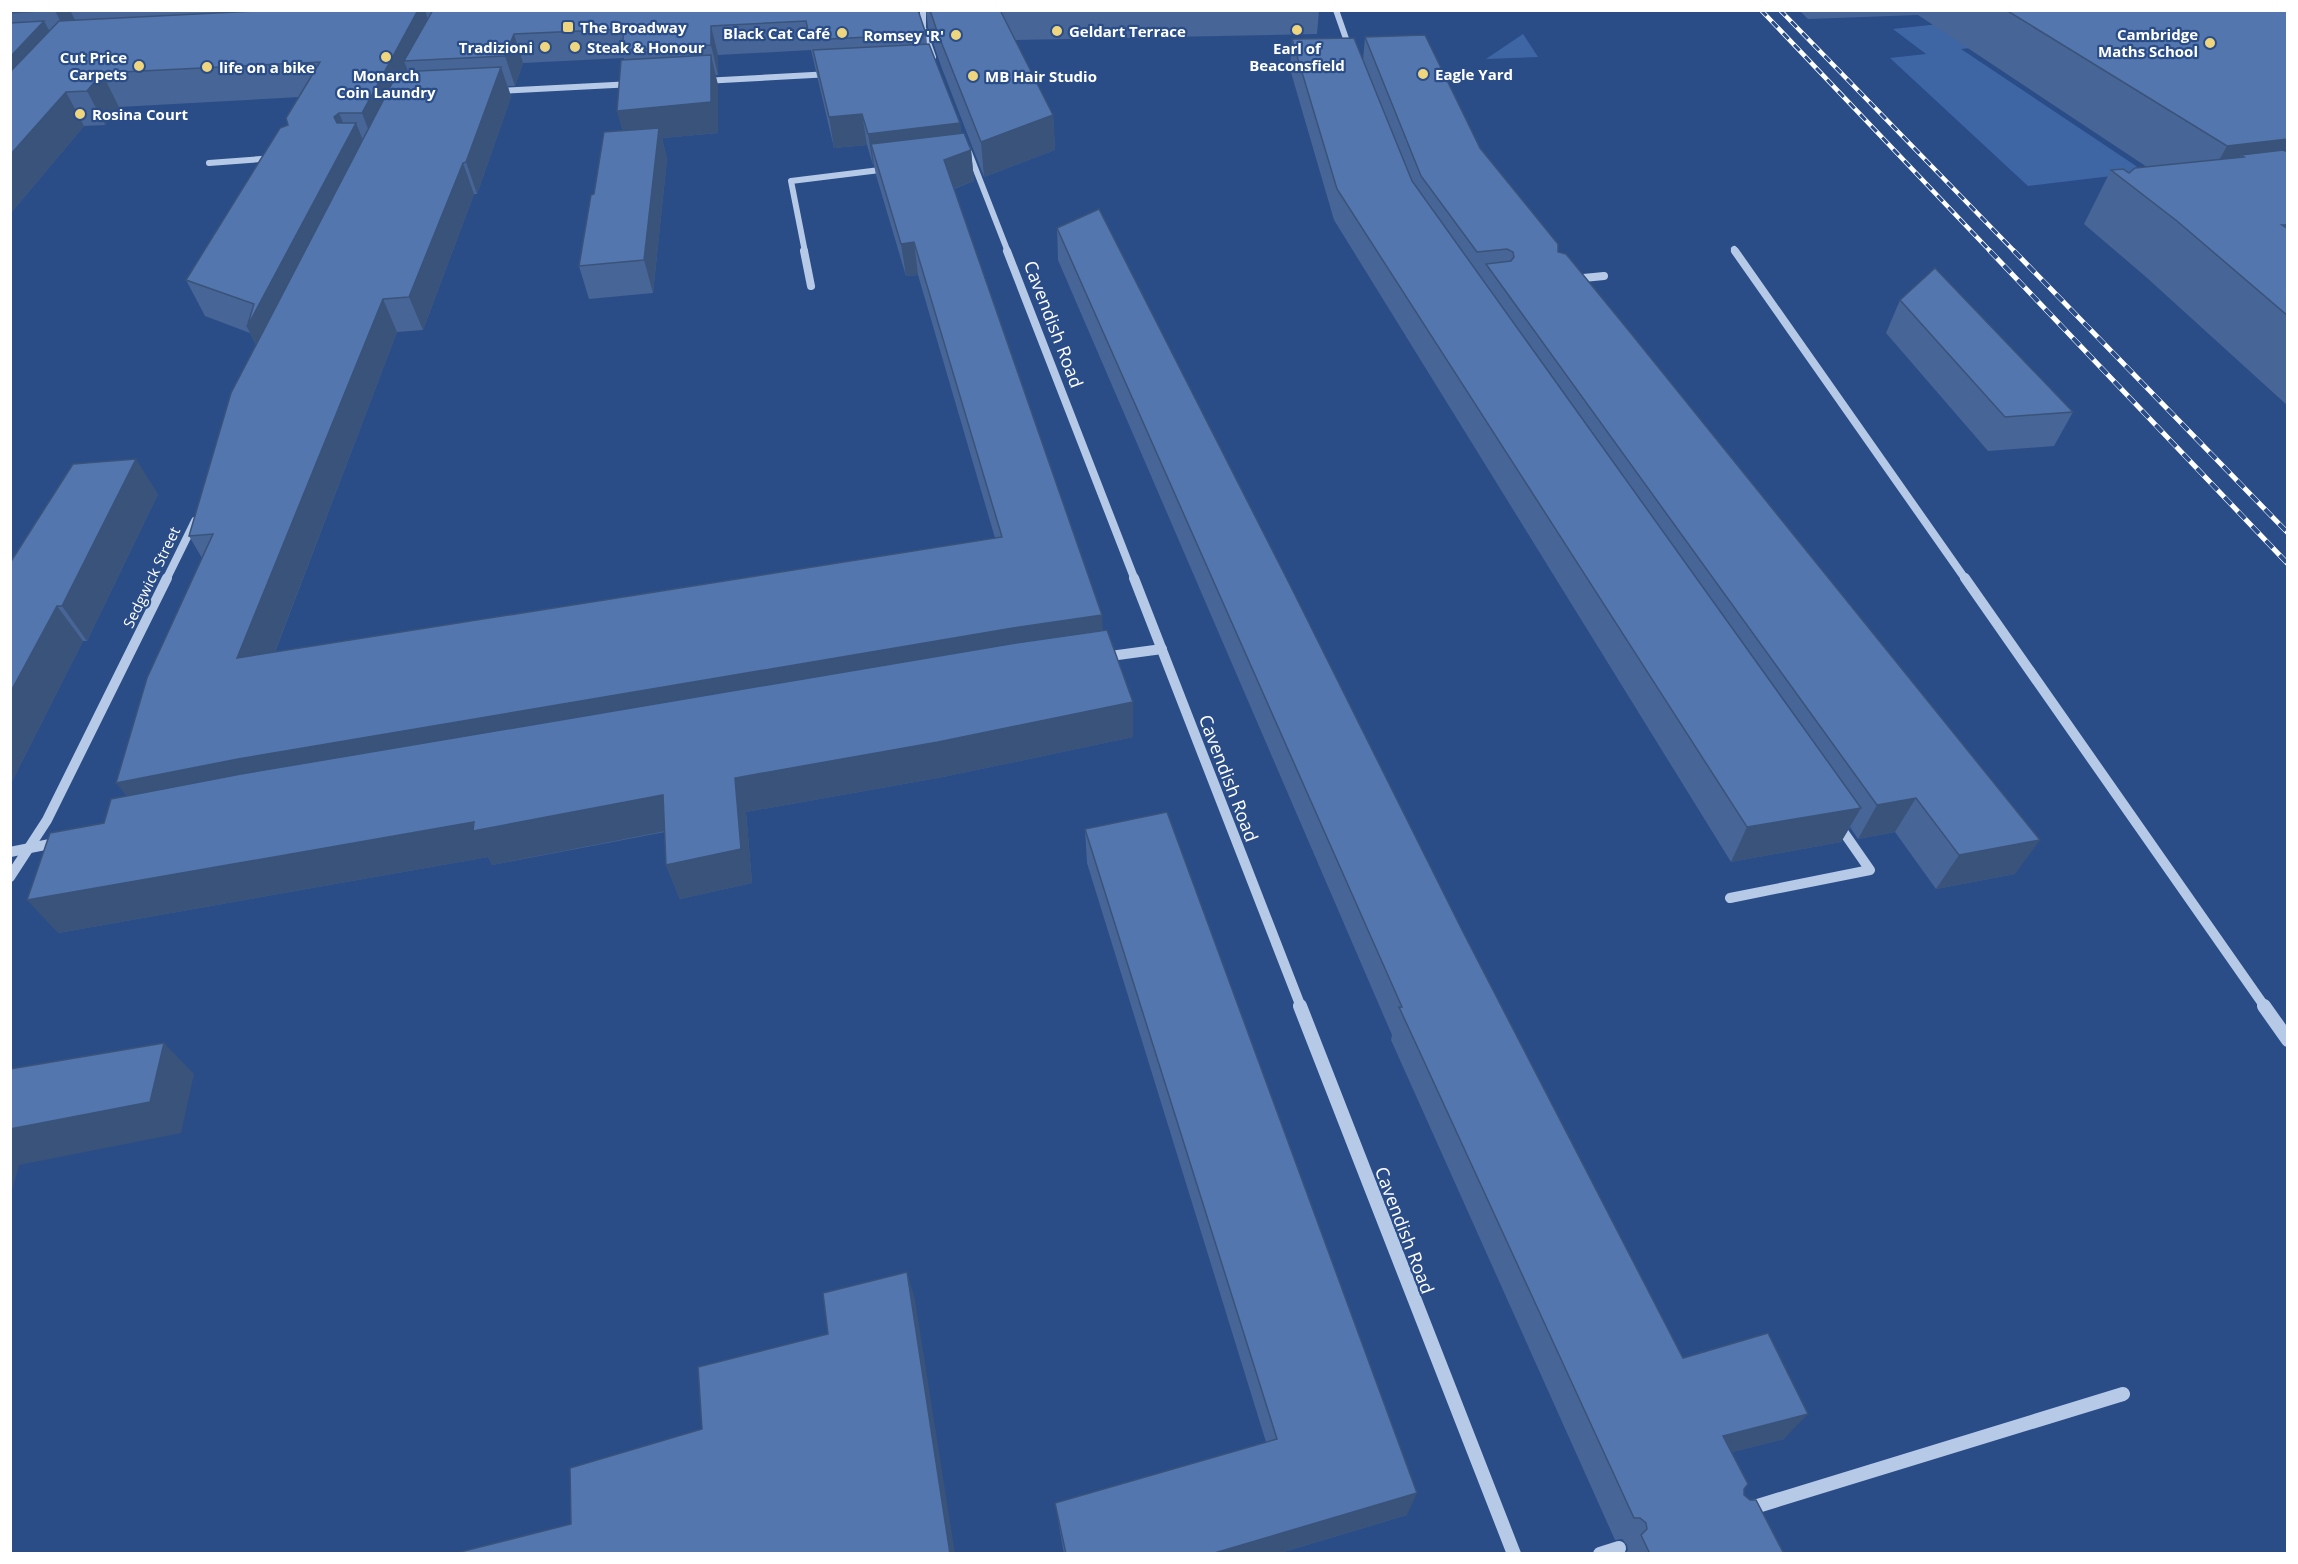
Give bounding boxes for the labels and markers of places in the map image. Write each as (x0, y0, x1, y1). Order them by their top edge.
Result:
place label: The Broadway (580, 17, 687, 37)
marker: The Broadway (561, 20, 575, 34)
place label: Geldart Terrace (1069, 21, 1186, 41)
place label: Black Cat Café (723, 23, 830, 43)
marker: Earl of Beaconsfield (1290, 23, 1304, 37)
marker: Geldart Terrace (1050, 24, 1064, 38)
place label: Cambridge Maths School (2098, 24, 2198, 61)
place label: Romsey 'R' (863, 25, 944, 45)
marker: Black Cat Café (835, 26, 849, 40)
marker: Romsey 'R' (949, 28, 963, 42)
marker: Cambridge Maths School (2203, 36, 2217, 50)
place label: Tradizioni (459, 37, 533, 57)
place label: Steak & Honour (587, 37, 705, 57)
place label: Earl of Beaconsfield (1249, 38, 1345, 75)
marker: Tradizioni (538, 40, 552, 54)
marker: Steak & Honour (568, 40, 582, 54)
place label: Cut Price Carpets (60, 47, 127, 84)
marker: Monarch Coin Laundry (379, 50, 393, 64)
place label: life on a bike (219, 57, 315, 77)
marker: Cut Price Carpets (132, 59, 146, 73)
marker: life on a bike (200, 60, 214, 74)
place label: Eagle Yard (1435, 64, 1513, 84)
place label: Monarch Coin Laundry (336, 65, 436, 102)
place label: MB Hair Studio (985, 66, 1097, 86)
marker: Eagle Yard (1416, 67, 1430, 81)
marker: MB Hair Studio (966, 69, 980, 83)
place label: Rosina Court (92, 104, 189, 124)
marker: Rosina Court (73, 107, 87, 121)

